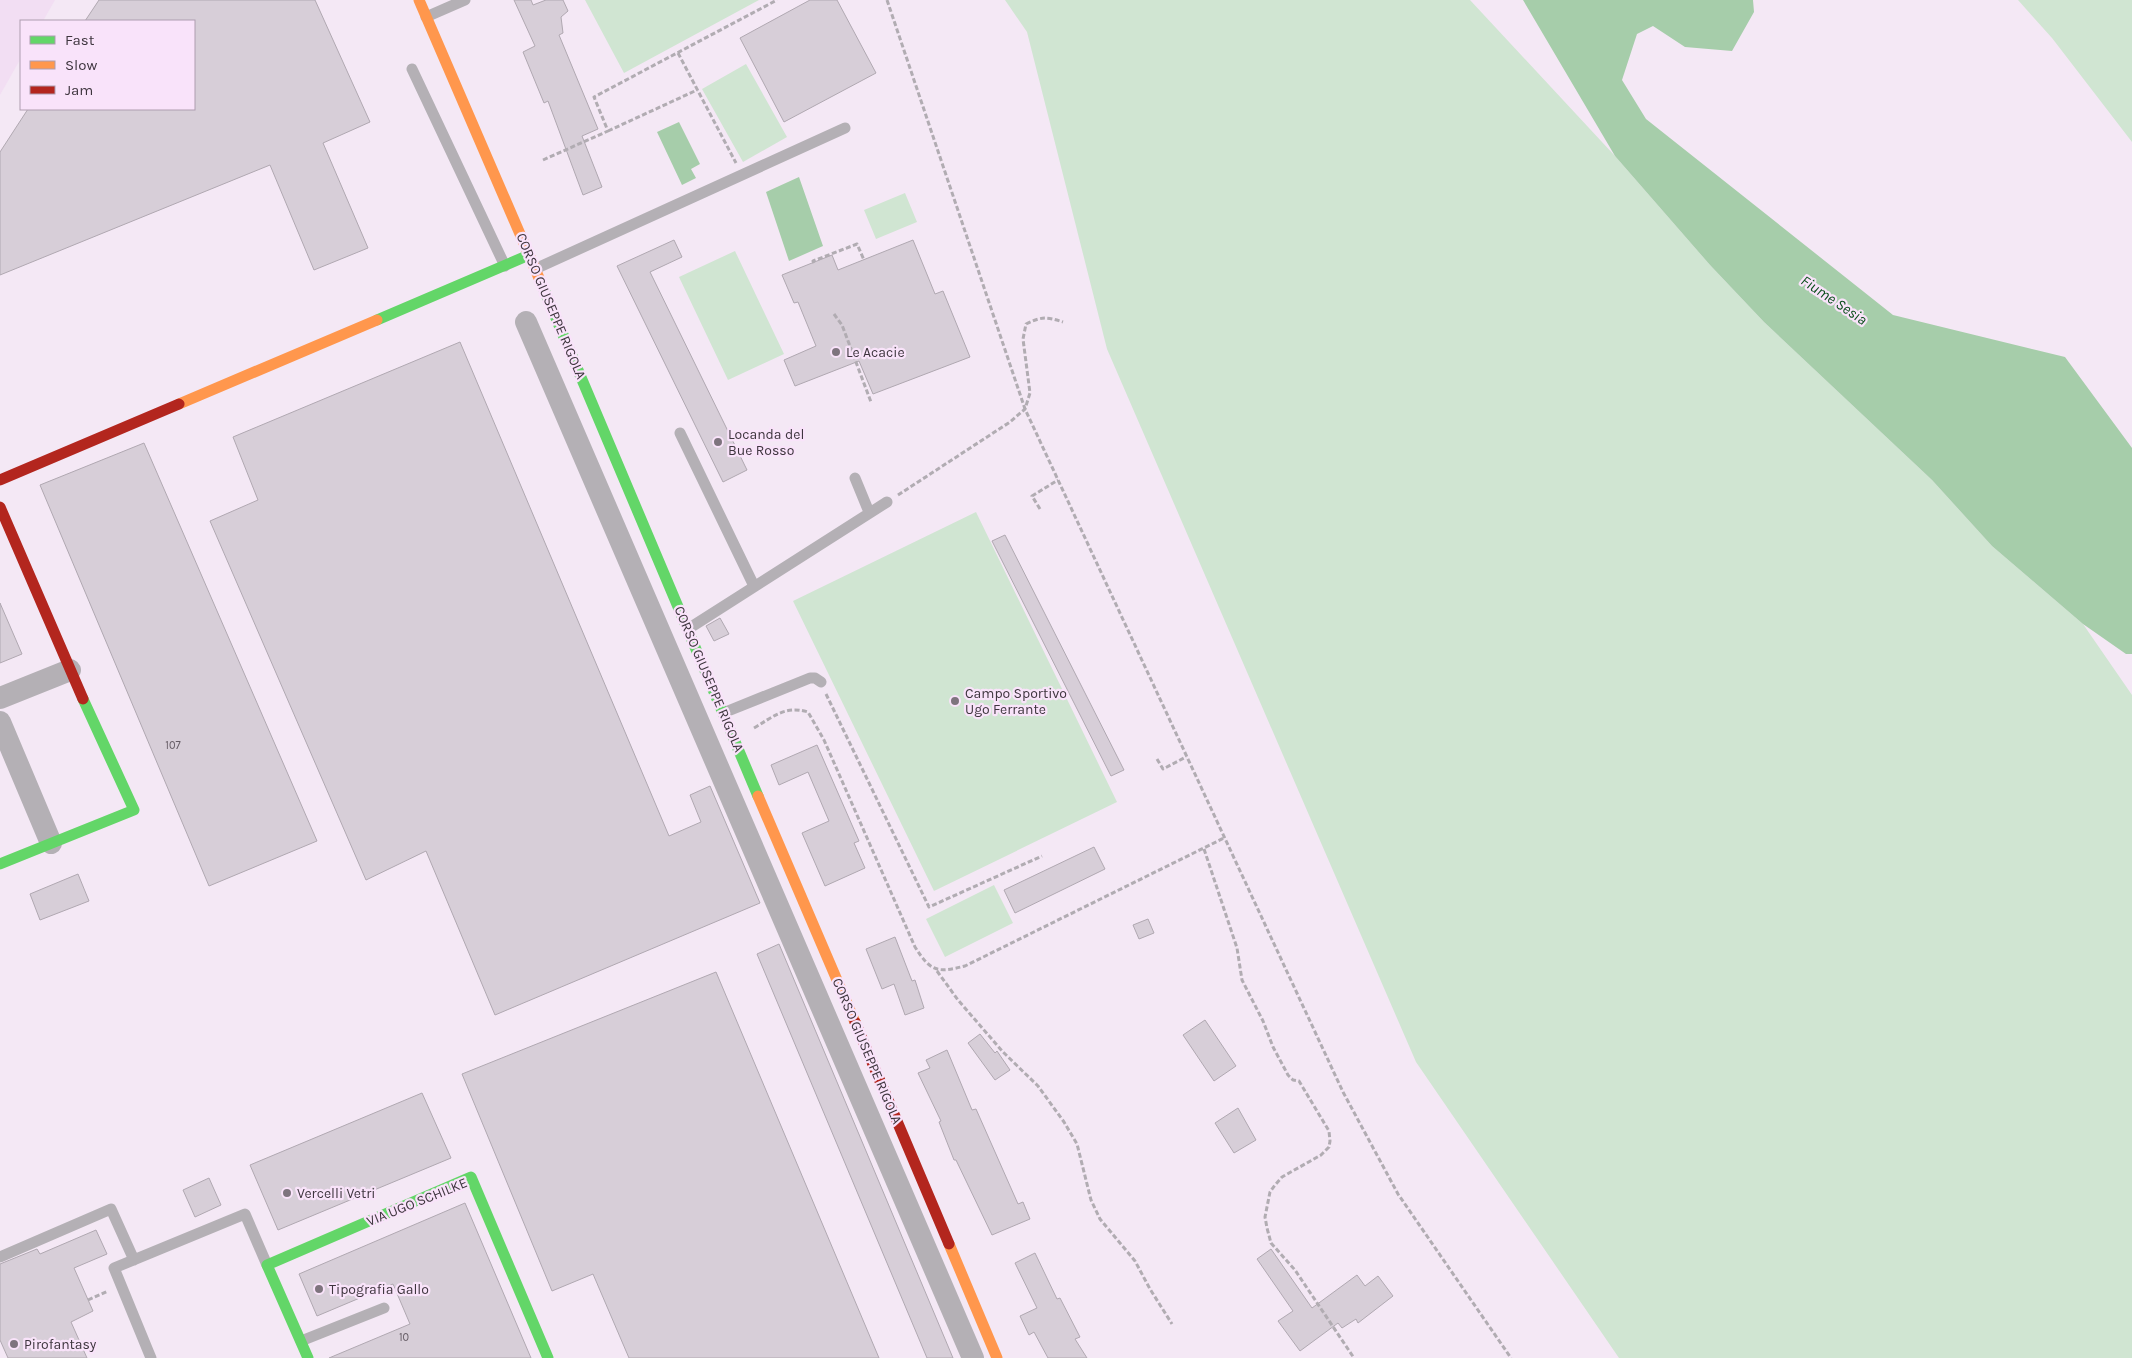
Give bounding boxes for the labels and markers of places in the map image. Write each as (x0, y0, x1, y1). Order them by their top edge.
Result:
place label: Le Acacie (846, 344, 905, 361)
marker: Le Acacie (830, 346, 842, 358)
place label: Locanda del Bue Rosso (728, 426, 804, 459)
marker: Locanda del Bue Rosso (712, 436, 724, 448)
place label: Campo Sportivo Ugo Ferrante (965, 685, 1067, 718)
marker: Campo Sportivo Ugo Ferrante (949, 695, 961, 707)
place label: Vercelli Vetri (297, 1185, 376, 1202)
marker: Vercelli Vetri (281, 1187, 293, 1199)
place label: Tipografia Gallo (329, 1281, 429, 1298)
marker: Tipografia Gallo (313, 1283, 325, 1295)
place label: Pirofantasy (24, 1336, 97, 1353)
marker: Pirofantasy (8, 1338, 20, 1350)

